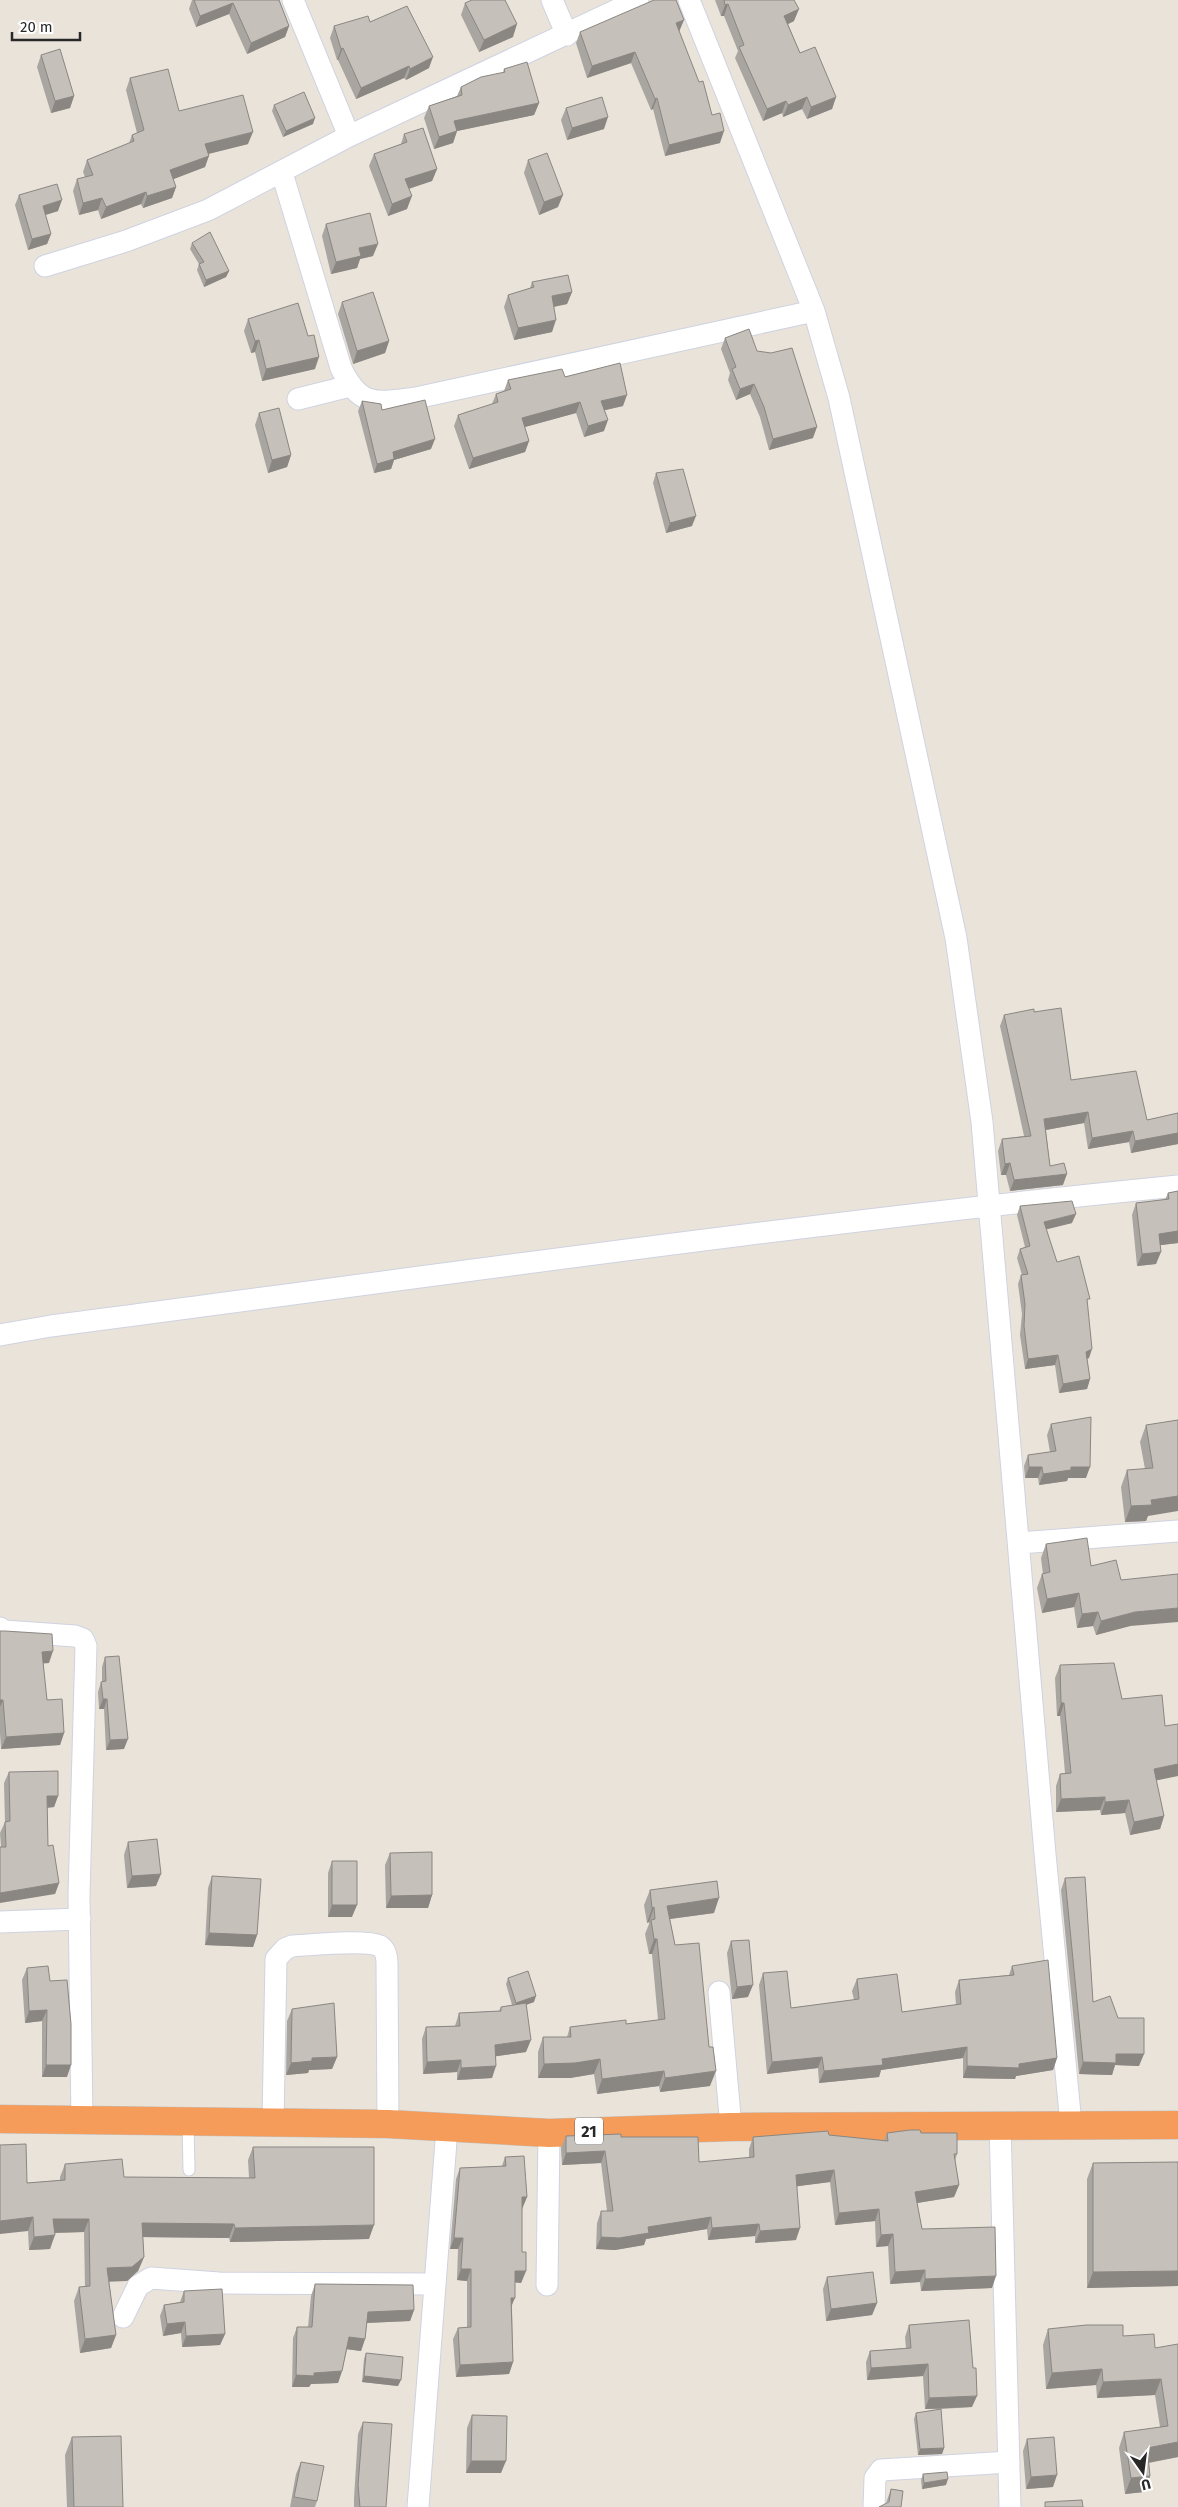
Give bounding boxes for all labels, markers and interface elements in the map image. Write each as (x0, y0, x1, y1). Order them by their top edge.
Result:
scale bar (12, 10, 80, 42)
text: 20 m (20, 18, 53, 36)
road number: 21 (575, 2118, 603, 2144)
north arrow (1118, 2447, 1168, 2497)
text: U (1140, 2475, 1153, 2493)

